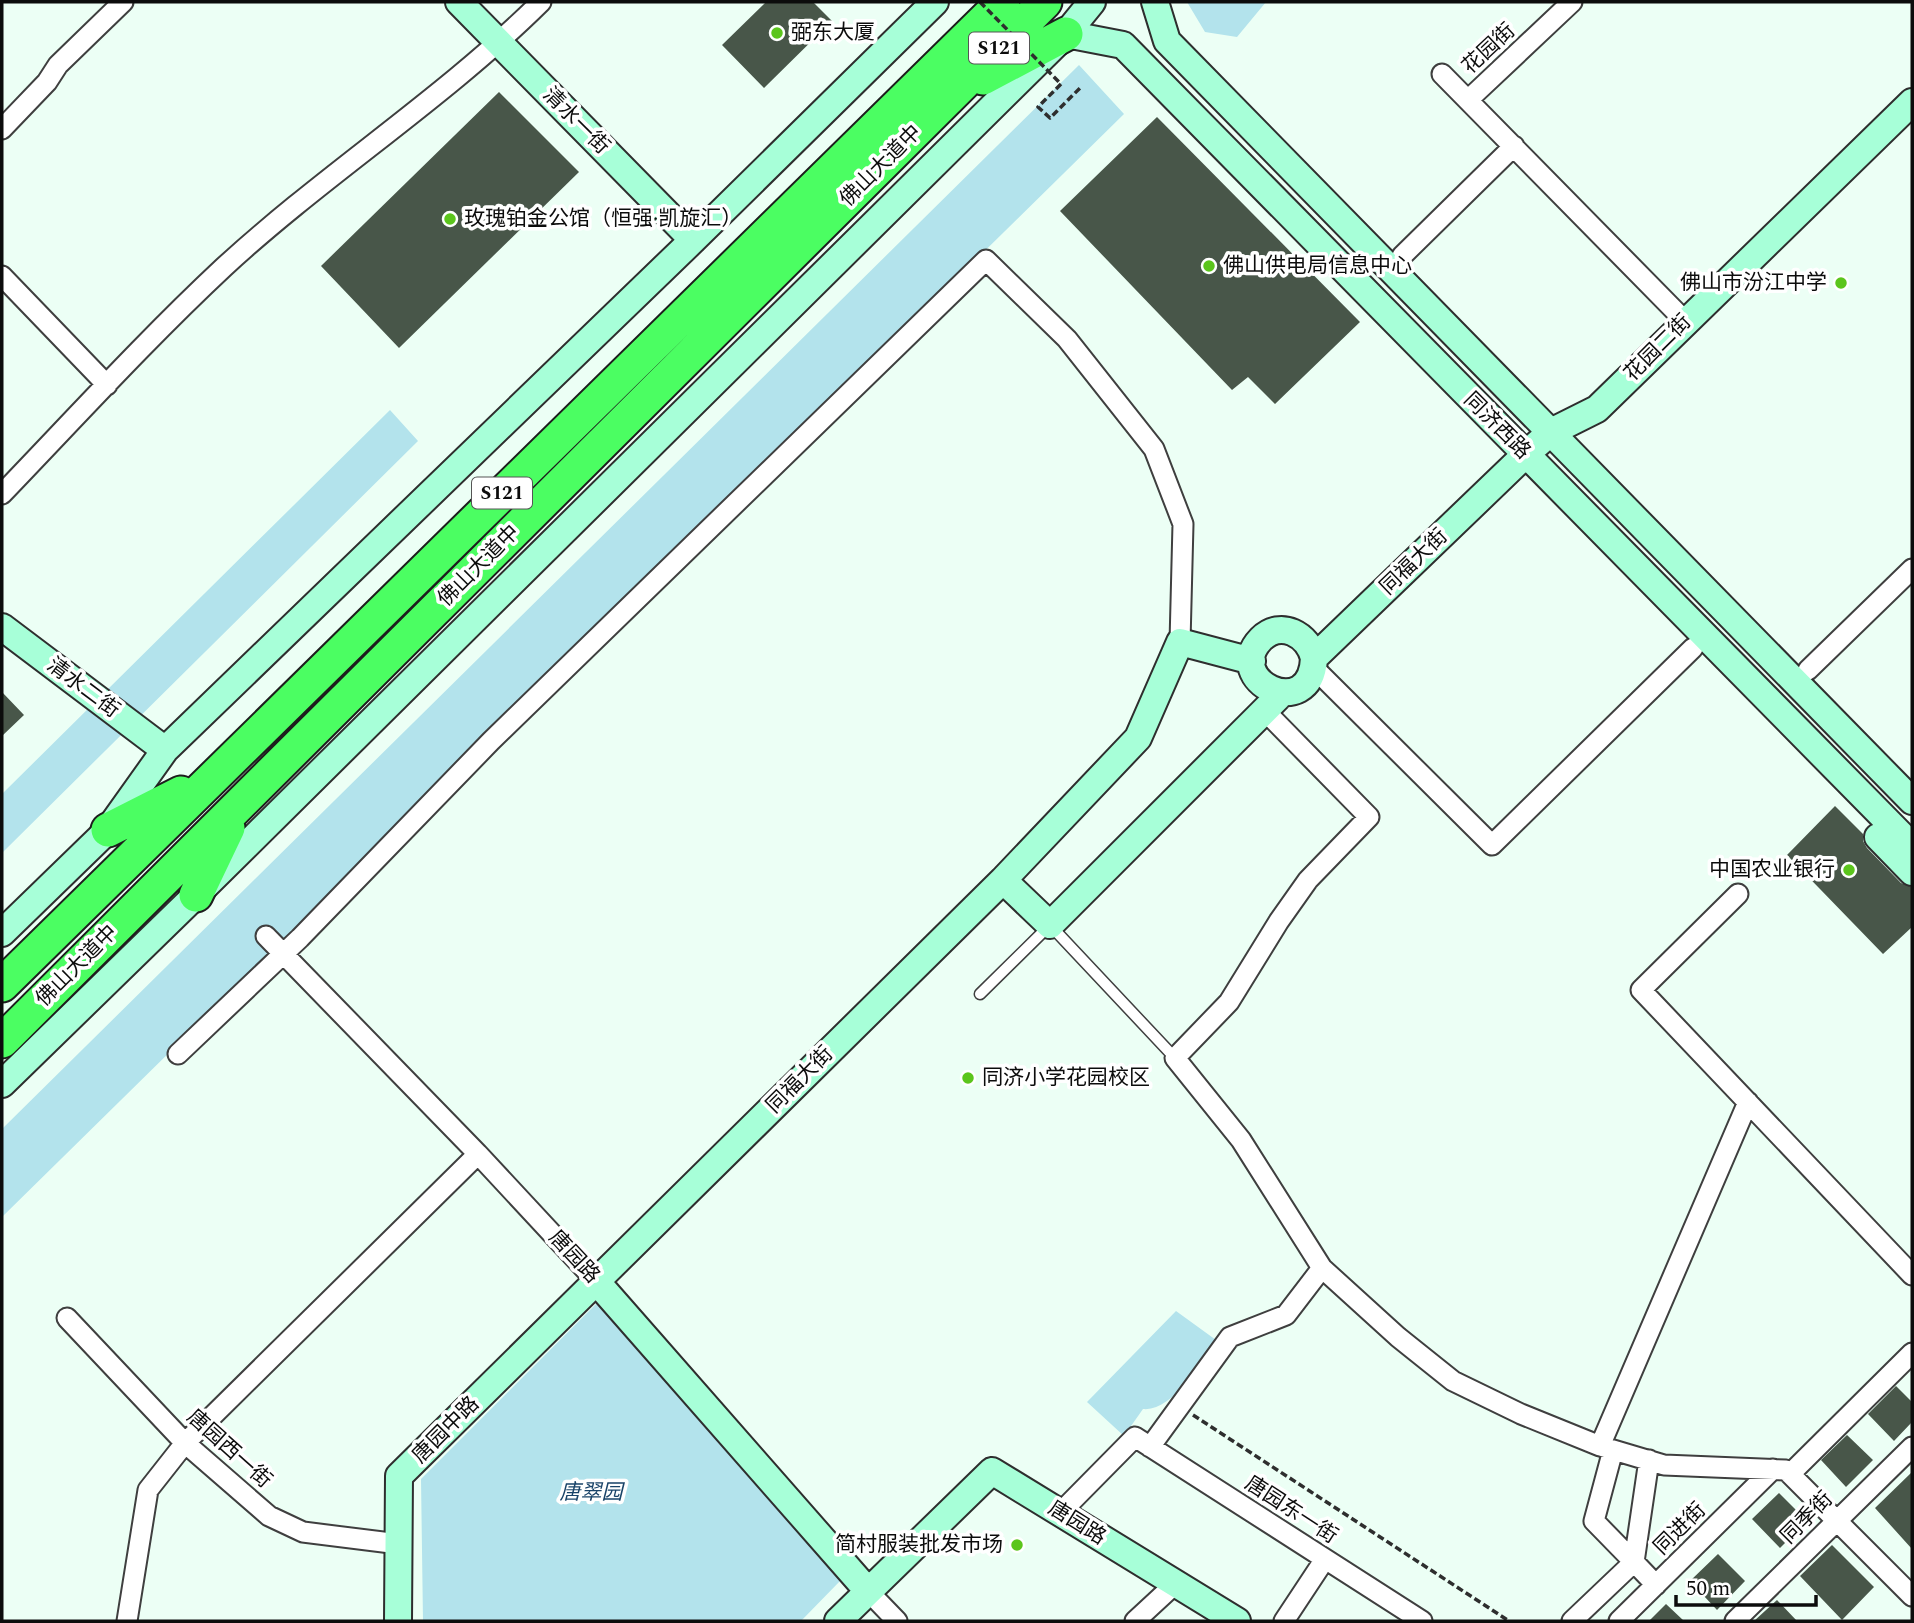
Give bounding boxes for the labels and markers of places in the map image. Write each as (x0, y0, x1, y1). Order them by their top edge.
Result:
place label: 弼东大厦 (791, 17, 875, 49)
marker: 弼东大厦 (769, 25, 785, 41)
place label: 玫瑰铂金公馆（恒强·凯旋汇） (464, 203, 742, 235)
marker: 玫瑰铂金公馆（恒强·凯旋汇） (442, 211, 458, 227)
place label: 佛山供电局信息中心 (1223, 250, 1412, 282)
marker: 佛山供电局信息中心 (1201, 258, 1217, 274)
place label: 佛山市汾江中学 (1680, 267, 1827, 299)
marker: 佛山市汾江中学 (1833, 275, 1849, 291)
place label: 中国农业银行 (1709, 854, 1835, 886)
marker: 中国农业银行 (1841, 862, 1857, 878)
place label: 同济小学花园校区 (982, 1062, 1150, 1094)
marker: 同济小学花园校区 (960, 1070, 976, 1086)
place label: 简村服装批发市场 (835, 1529, 1003, 1561)
marker: 简村服装批发市场 (1009, 1537, 1025, 1553)

